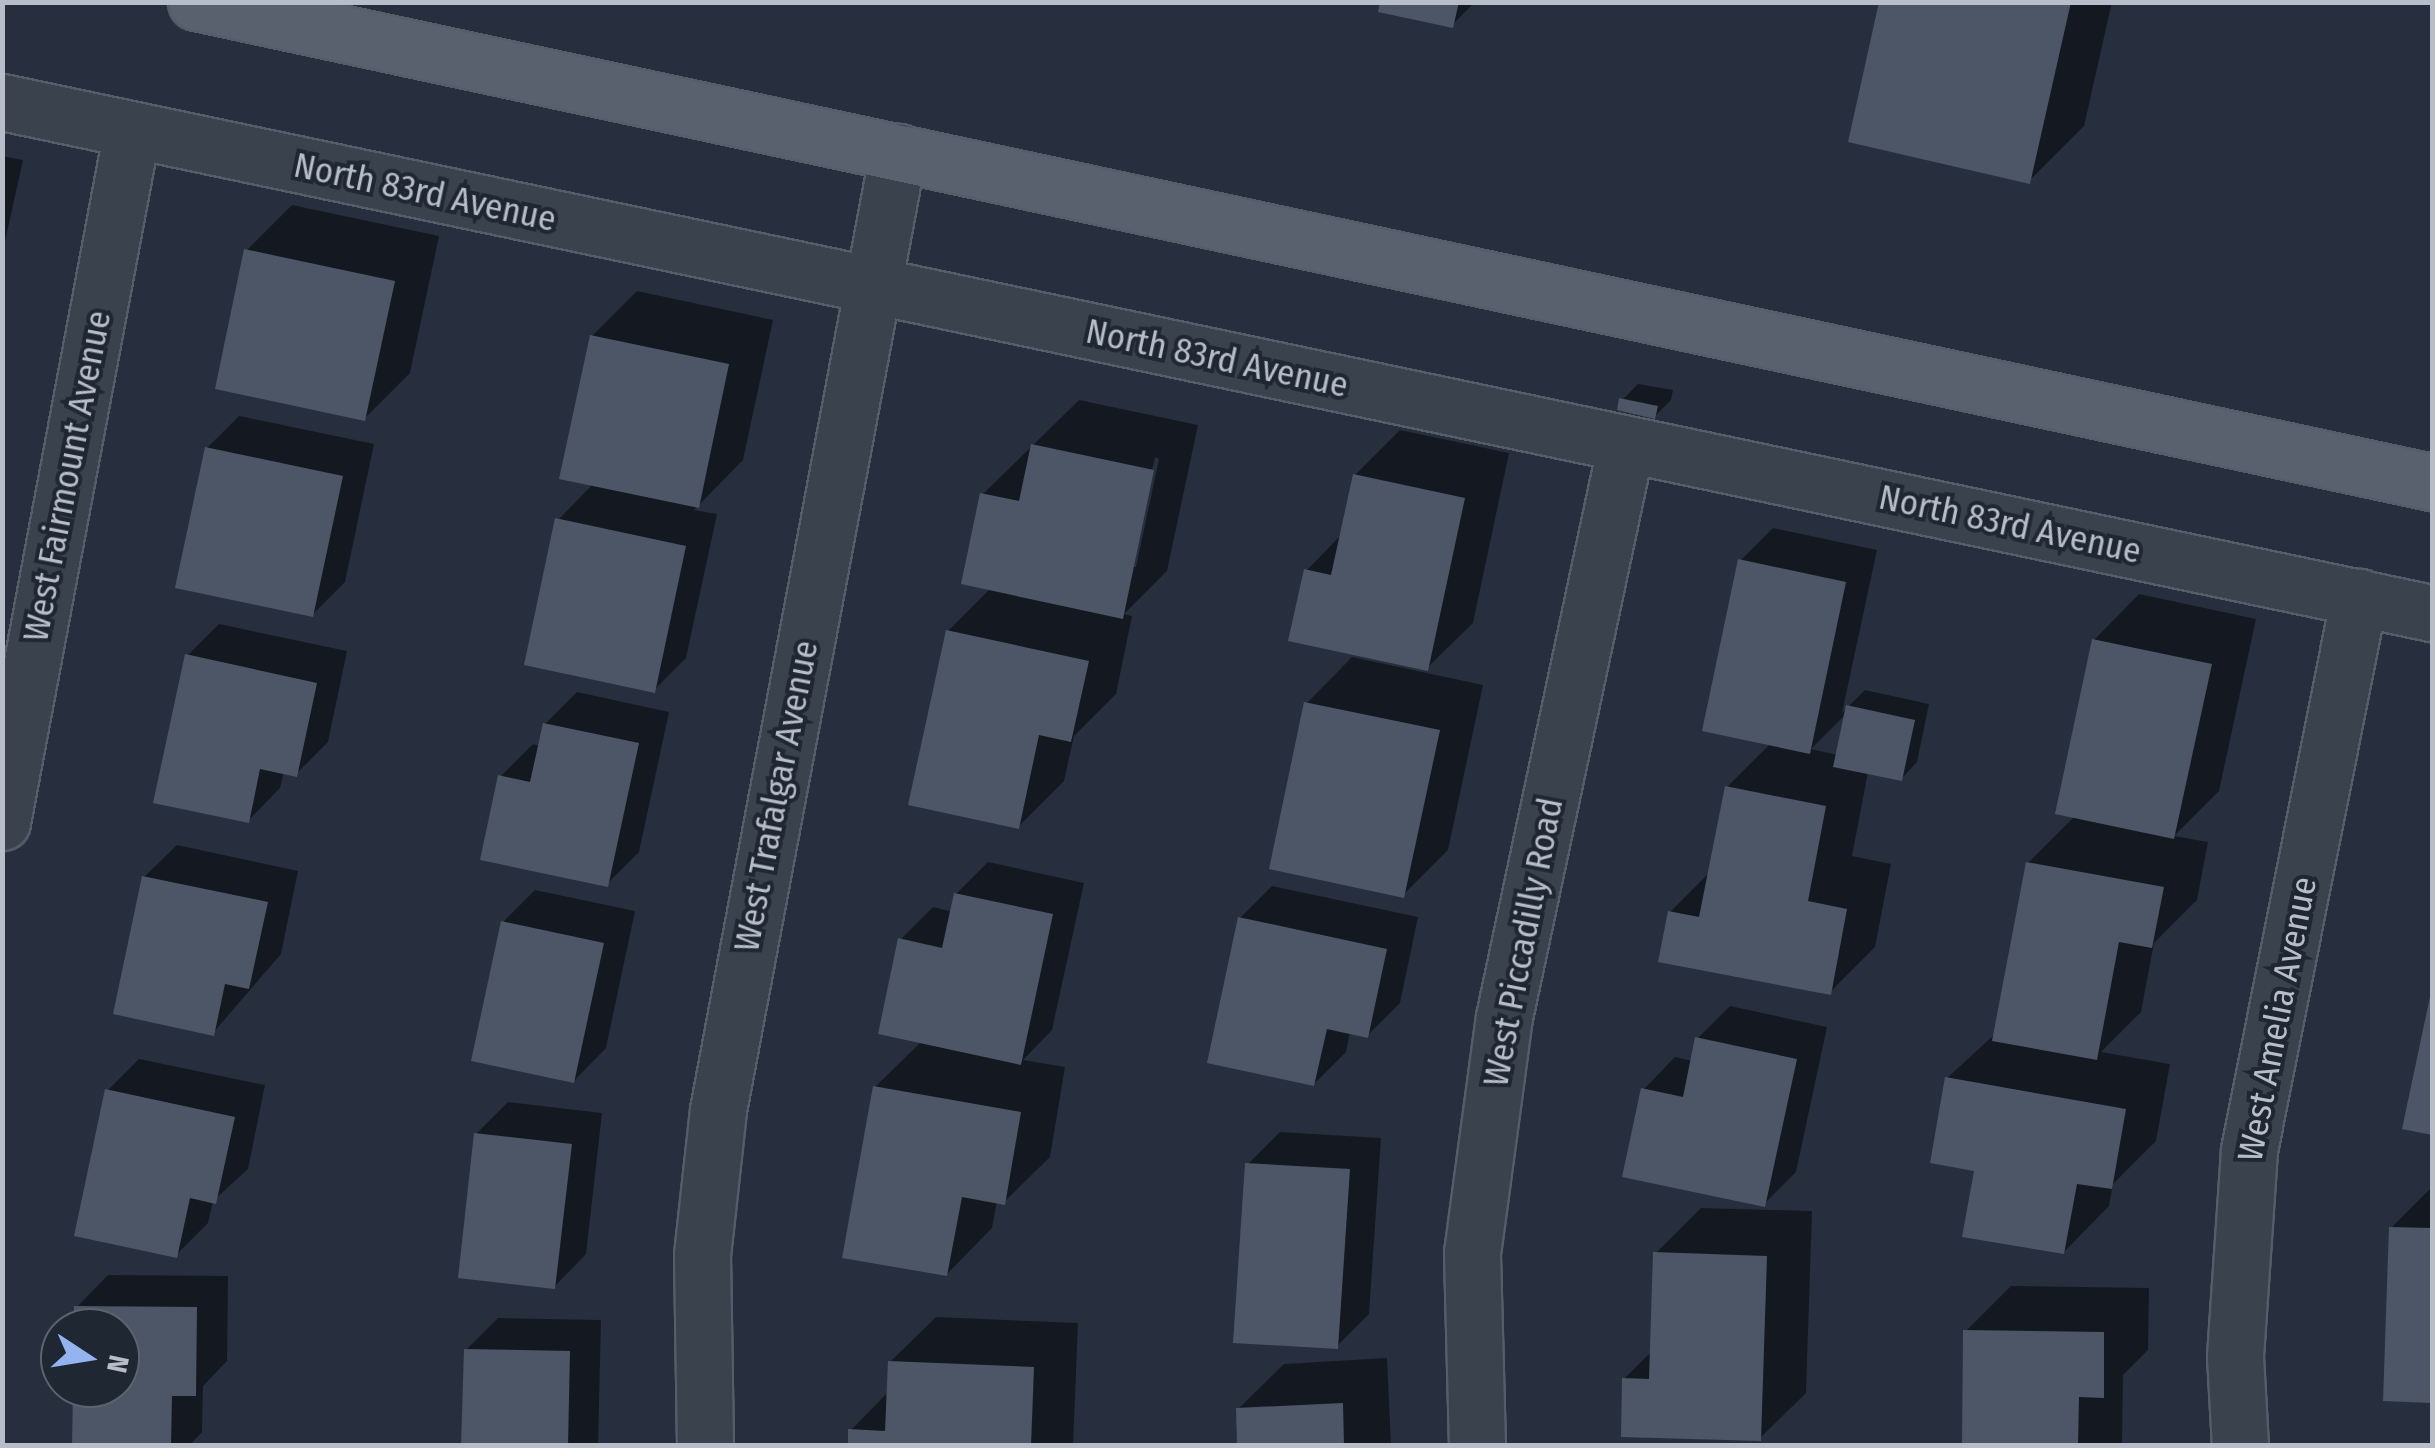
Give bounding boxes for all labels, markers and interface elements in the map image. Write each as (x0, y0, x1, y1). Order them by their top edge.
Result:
street label: North 83rd Avenue (290, 144, 560, 240)
street label: West Fairmount Avenue (14, 307, 120, 645)
street label: North 83rd Avenue (1082, 310, 1352, 406)
street label: North 83rd Avenue (1875, 476, 2145, 572)
street label: West Trafalgar Avenue (725, 637, 827, 955)
street label: West Piccadilly Road (1474, 794, 1572, 1090)
street label: West Amelia Avenue (2229, 873, 2325, 1165)
north arrow (40, 1308, 140, 1408)
text: N (100, 1352, 136, 1376)

